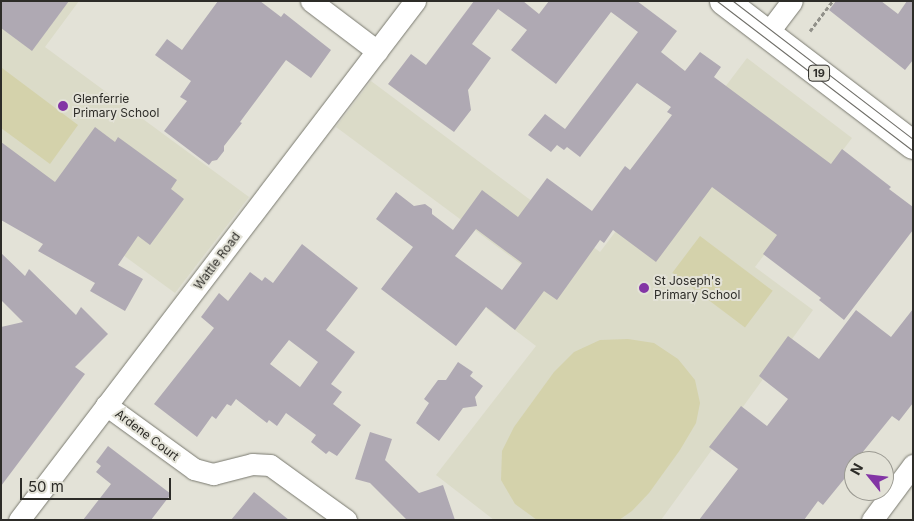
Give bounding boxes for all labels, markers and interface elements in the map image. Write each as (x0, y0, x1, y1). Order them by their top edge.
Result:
road number: 19 (808, 64, 830, 82)
place label: Glenferrie Primary School (73, 92, 159, 120)
marker: Glenferrie Primary School (57, 100, 69, 112)
street label: Wattle Road (191, 230, 243, 292)
place label: St Joseph's Primary School (654, 274, 740, 302)
marker: St Joseph's Primary School (638, 282, 650, 294)
street label: Ardene Court (112, 406, 182, 464)
north arrow (844, 451, 894, 501)
text: N (846, 460, 866, 478)
scale bar (22, 468, 174, 500)
text: 50 m (28, 477, 64, 496)

